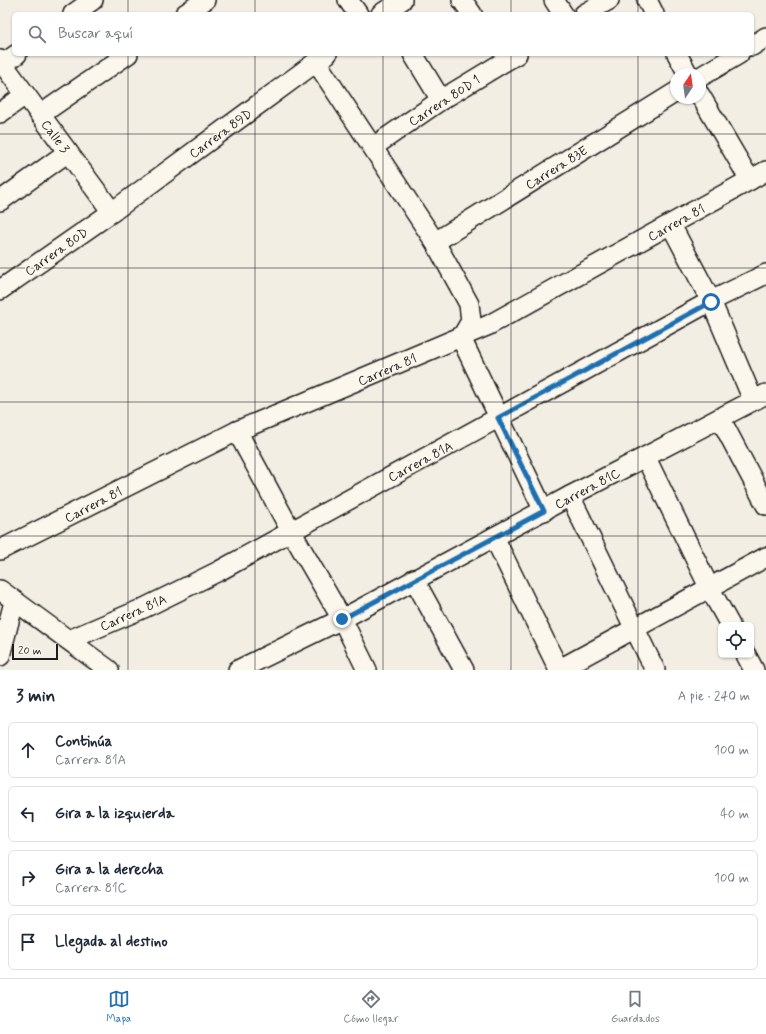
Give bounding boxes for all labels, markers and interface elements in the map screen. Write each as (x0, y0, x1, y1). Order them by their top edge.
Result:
search box (12, 12, 754, 56)
icon: search (26, 23, 48, 45)
text: Buscar aquí (58, 24, 133, 44)
north arrow (670, 68, 706, 104)
street label: Carrera 80D 1 (406, 72, 484, 131)
street label: Carrera 89D (186, 106, 256, 163)
street label: Calle 3 (37, 117, 73, 157)
street label: Carrera 83E (523, 142, 591, 194)
street label: Carrera 81 (645, 201, 708, 246)
street label: Carrera 80D (22, 224, 92, 280)
route start (702, 293, 720, 311)
street label: Carrera 81 (355, 350, 420, 390)
street label: Carrera 81A (385, 438, 456, 487)
street label: Carrera 81C (552, 465, 623, 514)
street label: Carrera 81 (62, 484, 125, 527)
street label: Carrera 81A (98, 591, 170, 636)
route end (333, 610, 351, 628)
map controls (718, 622, 754, 658)
button: locate (718, 622, 754, 658)
scale bar (12, 642, 58, 661)
text: 20 m (18, 644, 41, 658)
text: 3 min (16, 685, 55, 707)
text: A pie · 240 m (678, 688, 750, 705)
text: Continúa (55, 732, 112, 752)
icon: ahead (17, 739, 39, 761)
text: 100 m (714, 742, 749, 759)
text: Carrera 81A (55, 752, 126, 769)
icon: left (17, 803, 39, 825)
text: Gira a la izquierda (55, 804, 174, 824)
text: 40 m (720, 806, 749, 823)
text: Gira a la derecha (55, 860, 164, 880)
icon: right (17, 867, 39, 889)
text: 100 m (714, 870, 749, 887)
text: Carrera 81C (55, 880, 127, 897)
icon: arrive (17, 931, 39, 953)
text: Llegada al destino (55, 932, 168, 952)
tab: Mapa (106, 988, 131, 1026)
tab: Cómo llegar (344, 988, 399, 1026)
tab: Guardados (611, 988, 660, 1026)

